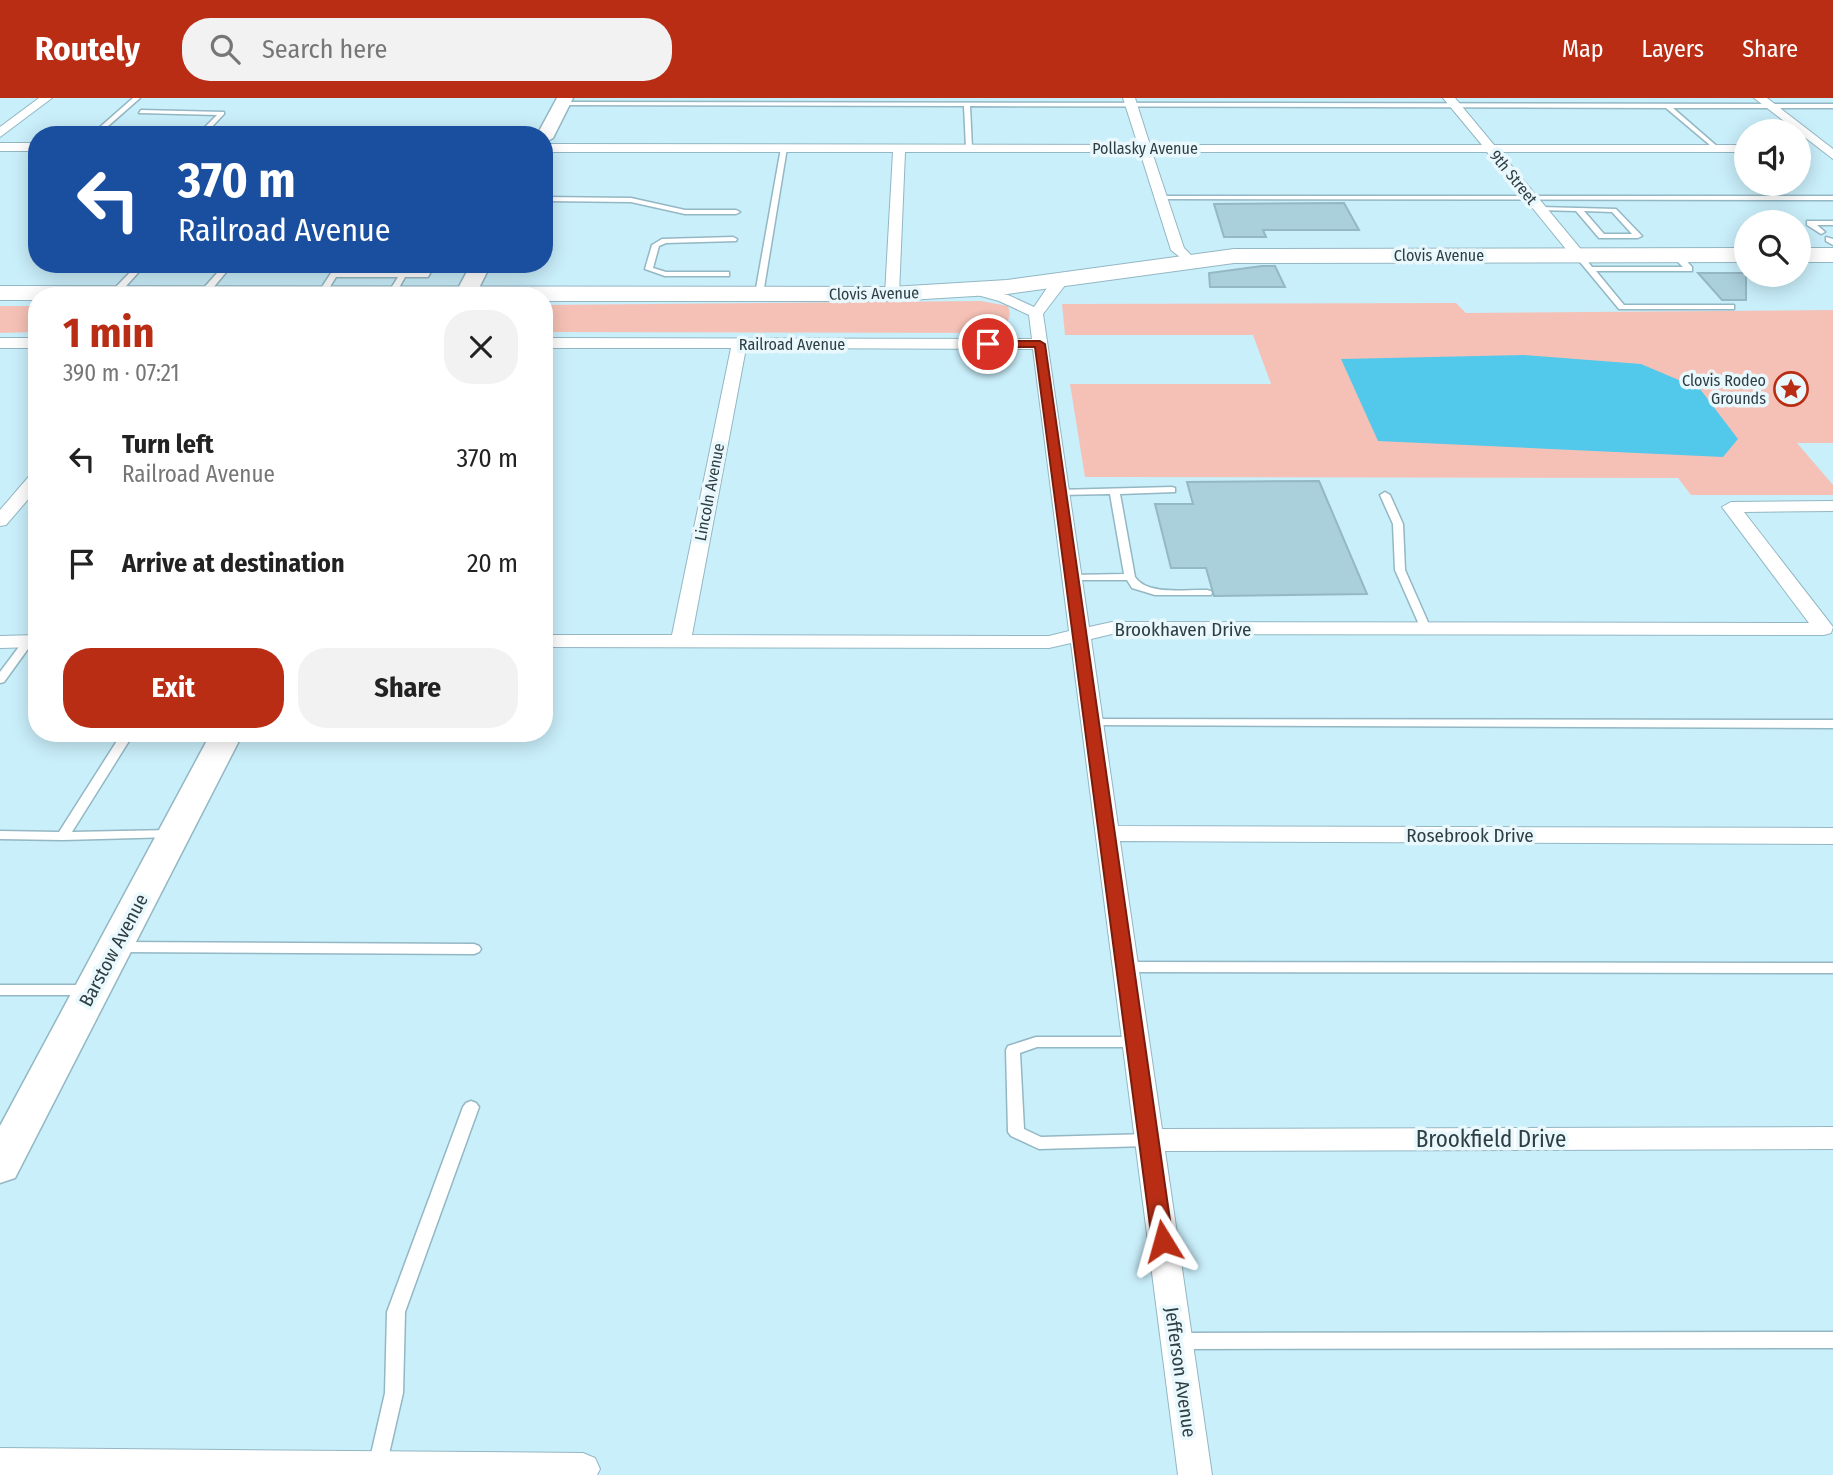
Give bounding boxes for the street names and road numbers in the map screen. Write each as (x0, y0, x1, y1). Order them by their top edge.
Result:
street label: Pollasky Avenue (1092, 139, 1198, 158)
street label: 9th Street (1486, 146, 1542, 209)
street label: Clovis Avenue (1394, 246, 1484, 265)
street label: Clovis Avenue (829, 283, 919, 304)
street label: Railroad Avenue (739, 335, 845, 354)
street label: Lincoln Avenue (691, 442, 728, 543)
street label: Brookhaven Drive (1115, 618, 1251, 641)
street label: Rosebrook Drive (1406, 824, 1534, 847)
street label: Barstow Avenue (74, 890, 153, 1010)
street label: Brookfield Drive (1416, 1125, 1566, 1153)
street label: Jefferson Avenue (1160, 1305, 1201, 1439)

